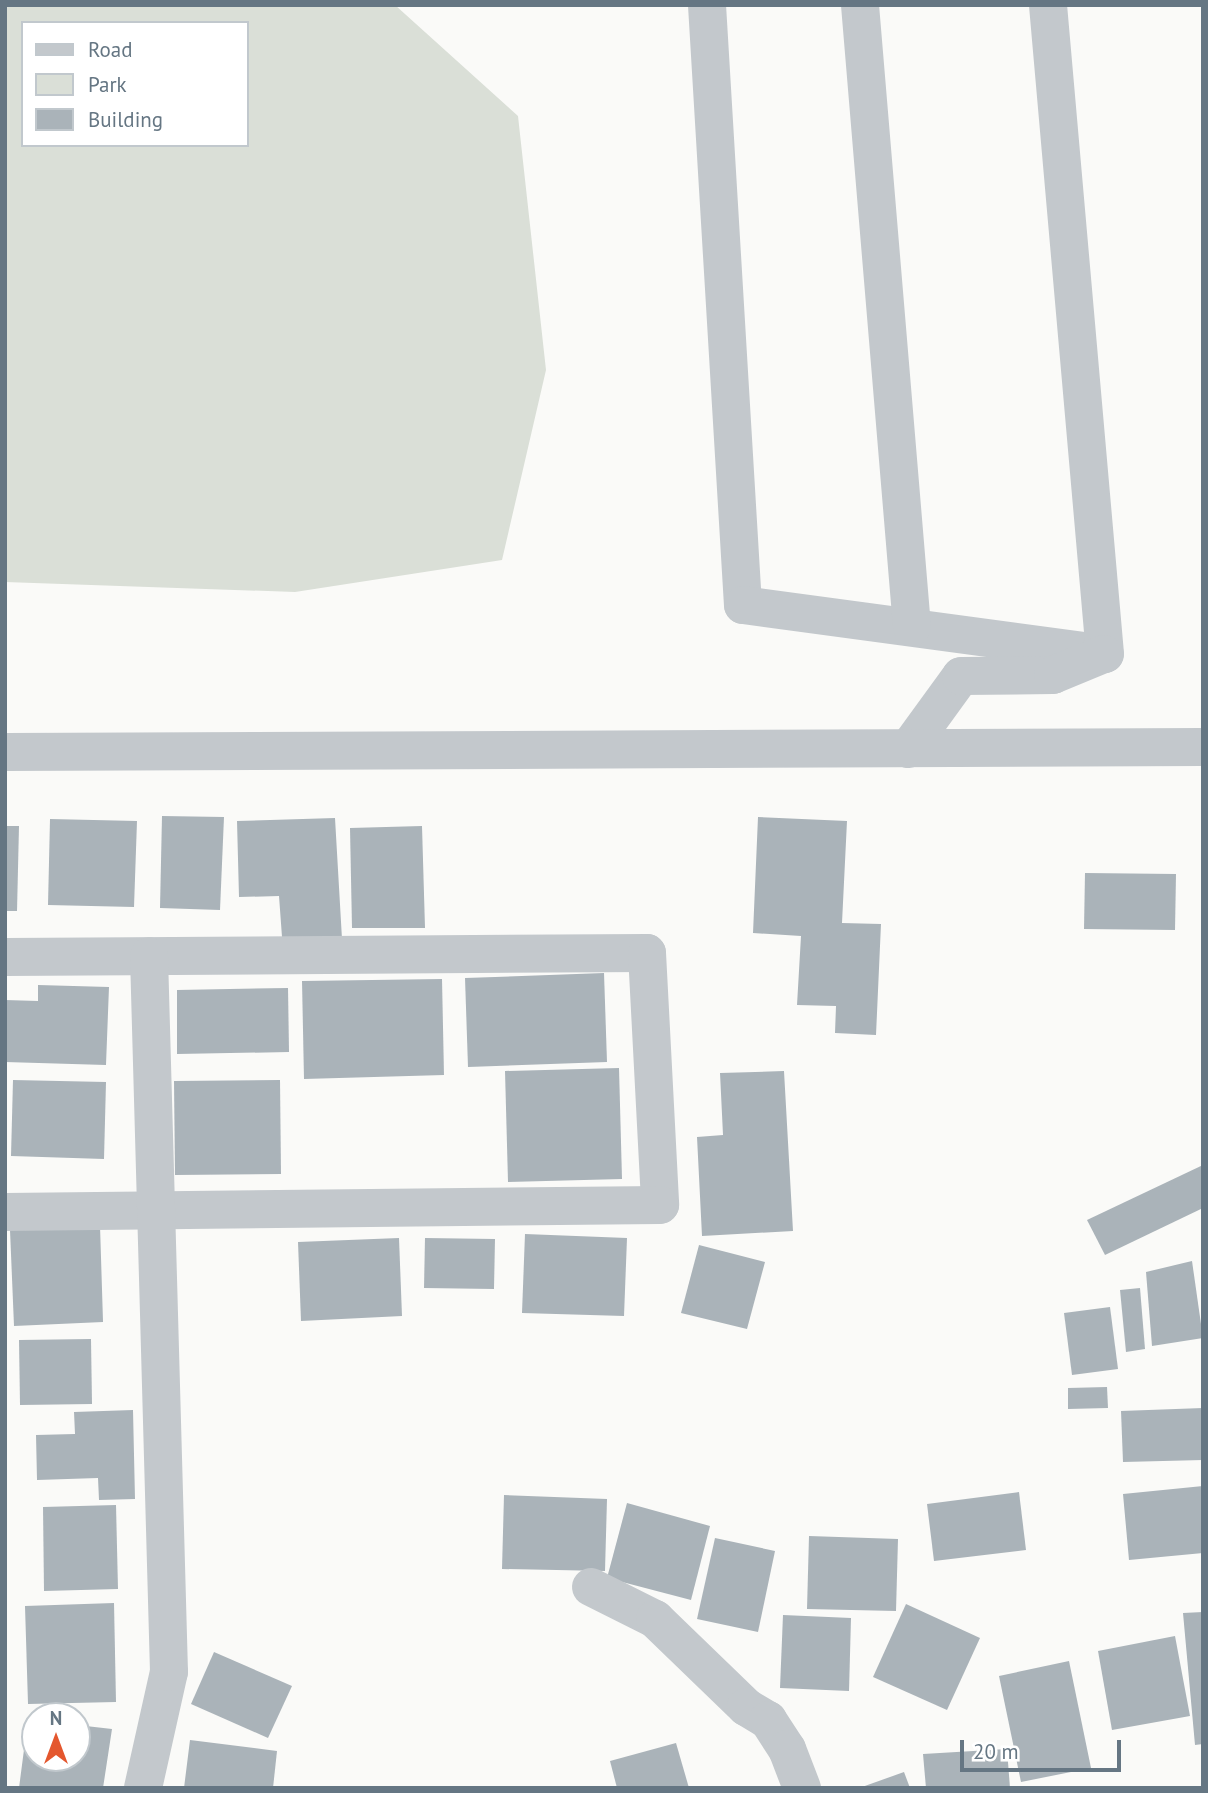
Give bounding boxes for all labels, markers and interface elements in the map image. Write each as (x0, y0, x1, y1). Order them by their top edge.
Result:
legend (21, 21, 248, 147)
text: Road (88, 36, 132, 63)
text: Park (88, 71, 127, 98)
text: Building (88, 106, 163, 133)
north arrow (21, 1702, 91, 1772)
text: N (50, 1706, 62, 1730)
scale bar (963, 1727, 1124, 1771)
text: 20 m (973, 1738, 1019, 1765)

